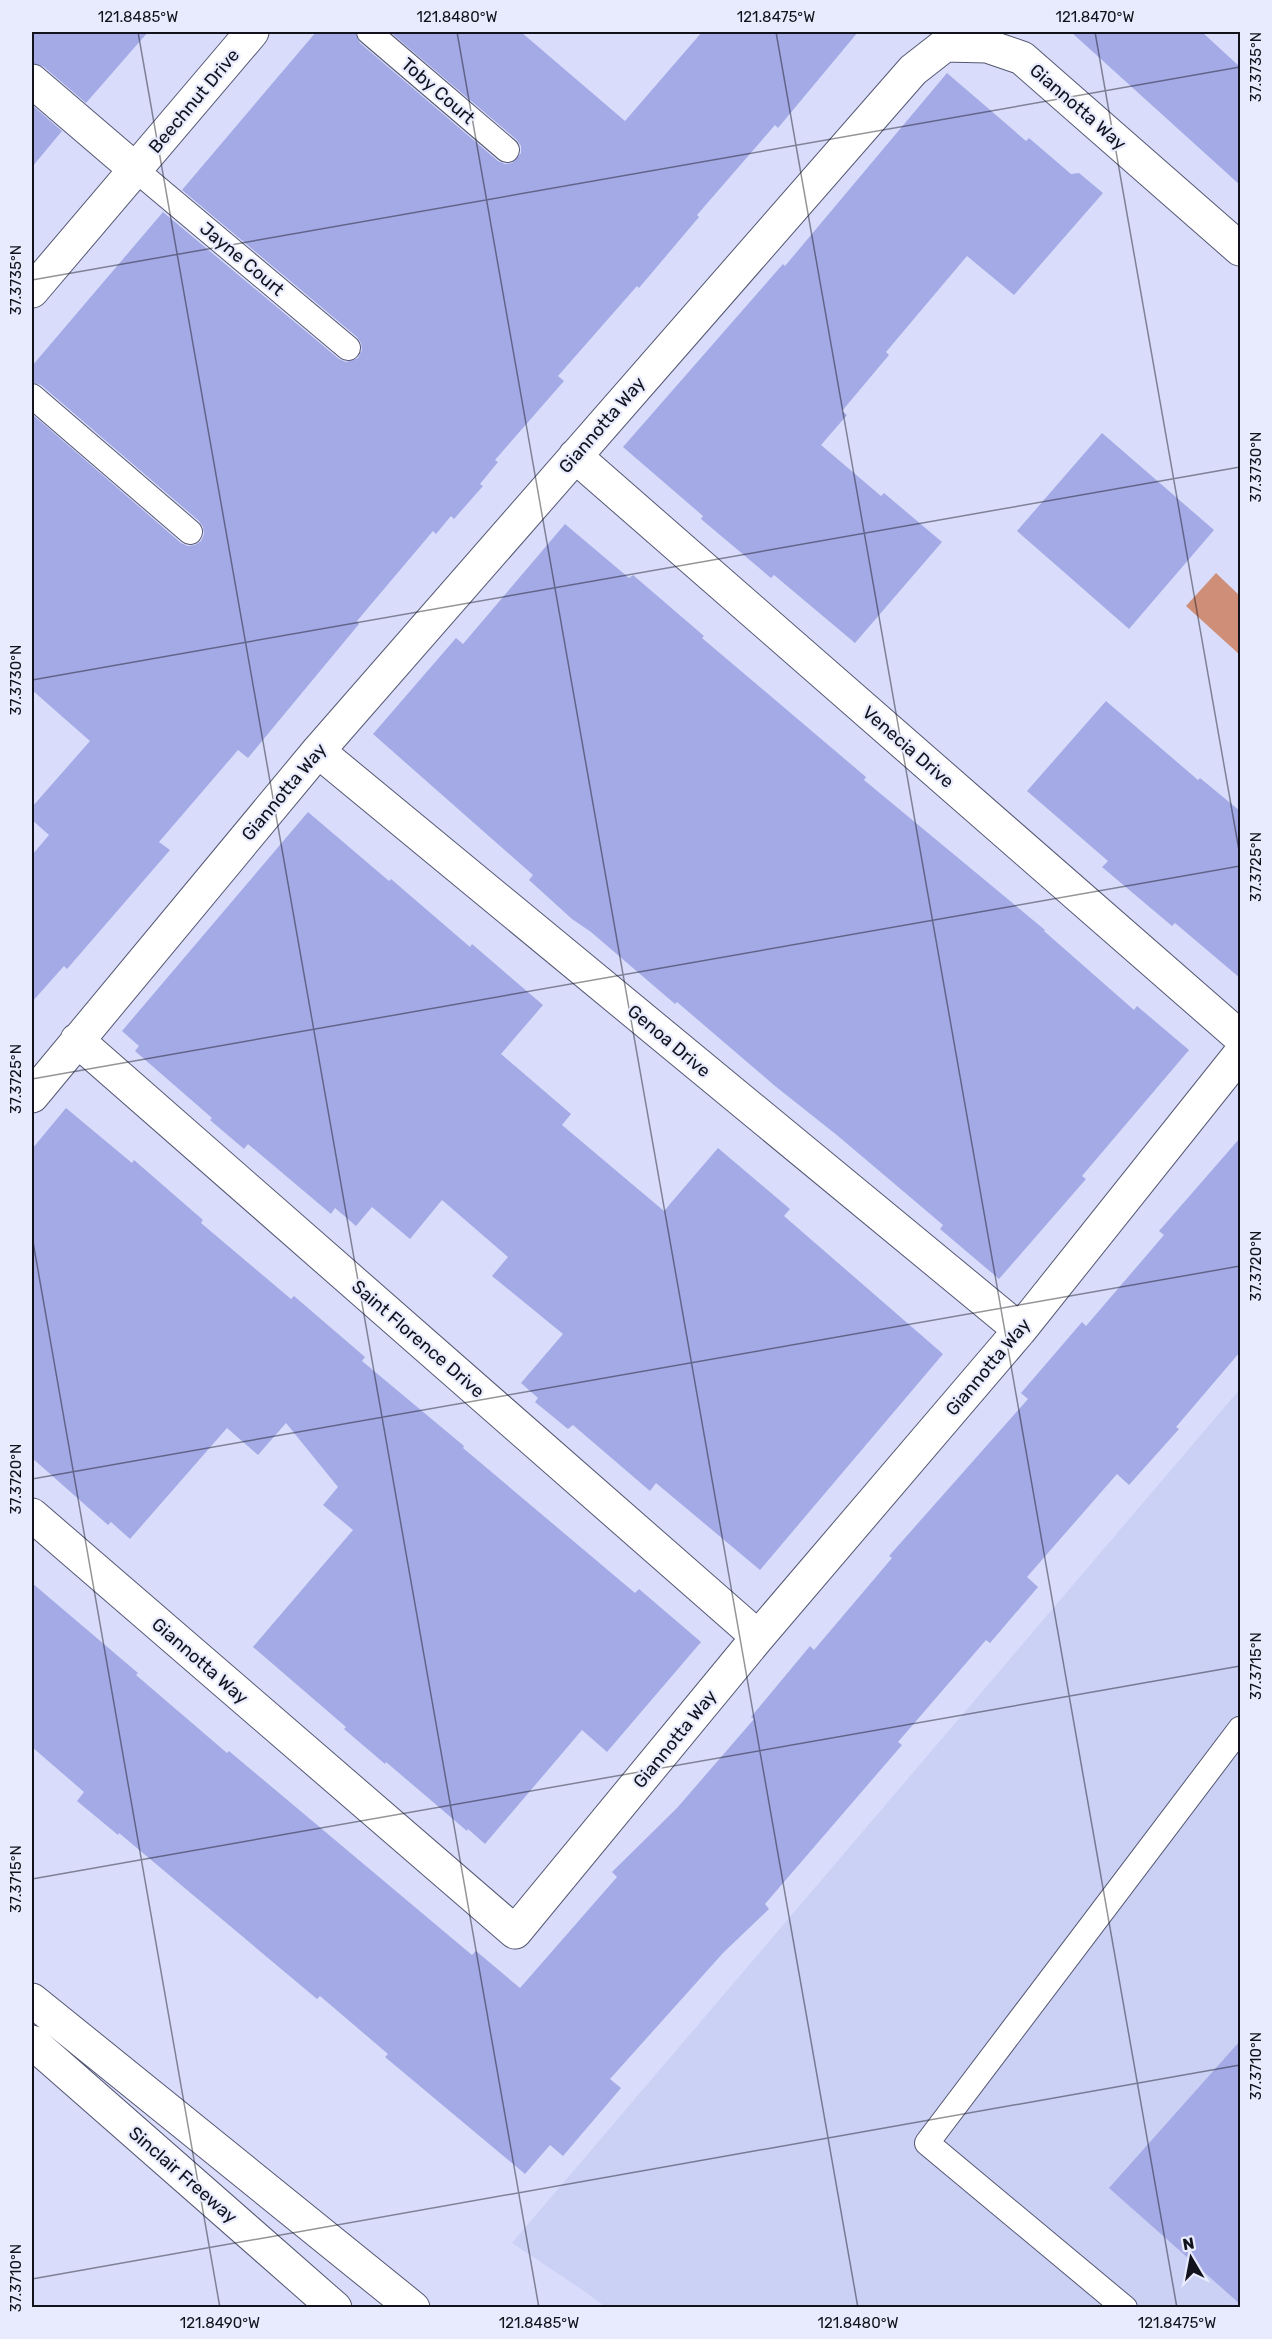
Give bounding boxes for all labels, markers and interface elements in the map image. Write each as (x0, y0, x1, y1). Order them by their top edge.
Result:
text: 121.8485°W (98, 8, 178, 26)
text: 121.8480°W (416, 8, 498, 26)
text: 121.8475°W (737, 8, 815, 26)
text: 121.8470°W (1056, 8, 1134, 26)
text: 37.3735°N (1247, 32, 1265, 102)
street label: Beechnut Drive (144, 44, 244, 158)
street label: Toby Court (397, 53, 479, 129)
street label: Giannotta Way (1025, 59, 1131, 155)
street label: Jayne Court (195, 217, 289, 301)
text: 37.3735°N (7, 245, 25, 315)
street label: Giannotta Way (554, 372, 650, 478)
text: 37.3730°N (1247, 431, 1265, 503)
text: 37.3730°N (7, 644, 25, 716)
street label: Venecia Drive (858, 701, 958, 793)
street label: Giannotta Way (237, 739, 331, 845)
text: 37.3725°N (1247, 832, 1265, 902)
street label: Genoa Drive (623, 1000, 715, 1082)
text: 37.3725°N (7, 1044, 25, 1114)
text: 37.3720°N (1247, 1231, 1265, 1301)
street label: Saint Florence Drive (347, 1275, 489, 1403)
street label: Giannotta Way (941, 1314, 1035, 1420)
text: 37.3720°N (7, 1444, 25, 1514)
street label: Giannotta Way (147, 1613, 253, 1709)
text: 37.3715°N (1247, 1632, 1265, 1700)
street label: Giannotta Way (629, 1685, 721, 1793)
text: 37.3715°N (7, 1845, 25, 1913)
text: 37.3710°N (1247, 2032, 1265, 2100)
street label: Sinclair Freeway (124, 2122, 242, 2228)
north arrow (1161, 2228, 1221, 2288)
text: N (1181, 2233, 1196, 2254)
text: 37.3710°N (7, 2244, 25, 2312)
text: 121.8490°W (180, 2314, 260, 2332)
text: 121.8485°W (499, 2314, 579, 2332)
text: 121.8480°W (817, 2314, 899, 2332)
text: 121.8475°W (1138, 2314, 1216, 2332)

